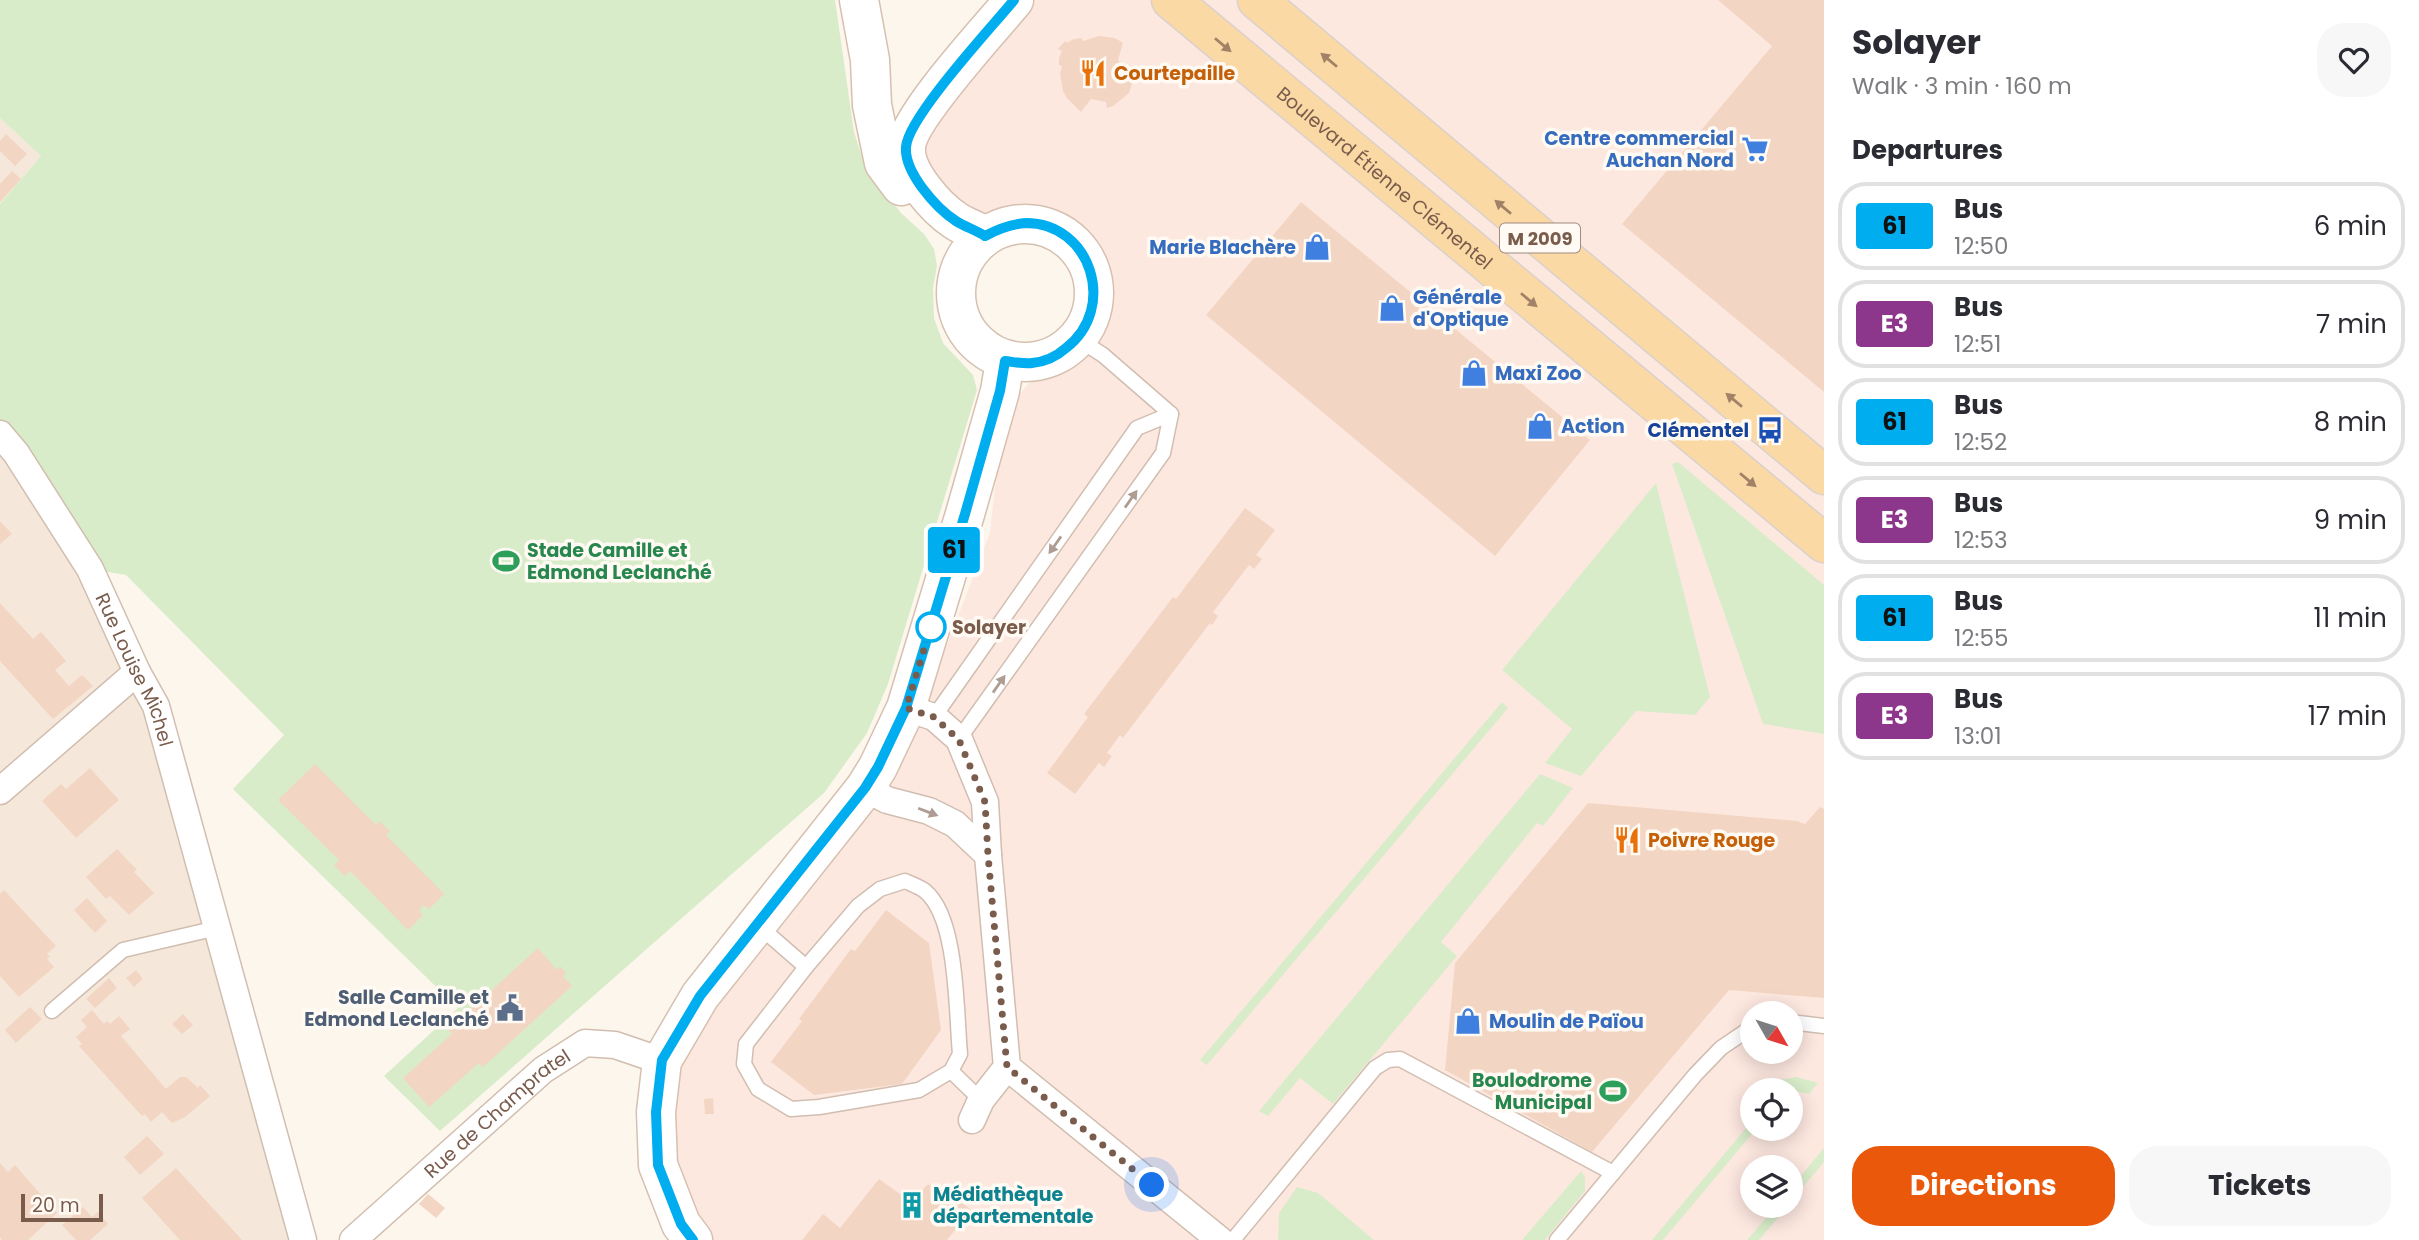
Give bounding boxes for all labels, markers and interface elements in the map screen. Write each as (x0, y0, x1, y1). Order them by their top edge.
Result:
text: Solayer (1852, 19, 1981, 66)
button: heart (2317, 23, 2391, 97)
one-way arrow (1213, 37, 1231, 52)
one-way arrow (1320, 53, 1338, 68)
restaurant icon: Courtepaille (1078, 58, 1108, 88)
place label: Courtepaille (1114, 60, 1236, 87)
text: Walk · 3 min · 160 m (1852, 70, 2072, 102)
street label: Boulevard Étienne Clémentel (1271, 80, 1499, 276)
place label: Centre commercial Auchan Nord (1544, 125, 1734, 174)
text: Departures (1852, 132, 2003, 168)
supermarket icon: Centre commercial Auchan Nord (1740, 134, 1770, 164)
text: Bus (1954, 191, 2003, 227)
one-way arrow (1495, 200, 1512, 215)
text: 6 min (2314, 208, 2387, 244)
text: 61 (1882, 209, 1907, 242)
road number: M 2009 (1500, 224, 1580, 252)
text: 12:50 (1954, 230, 2008, 262)
shop icon: Marie Blachère (1302, 232, 1332, 262)
place label: Marie Blachère (1149, 234, 1296, 261)
place label: Générale d'Optique (1413, 284, 1509, 333)
text: Bus (1954, 289, 2003, 325)
one-way arrow (1521, 292, 1538, 307)
shop icon: Générale d'Optique (1377, 293, 1407, 323)
text: 7 min (2316, 306, 2387, 342)
text: E3 (1881, 307, 1908, 340)
text: 12:51 (1954, 328, 2001, 360)
shop icon: Maxi Zoo (1459, 358, 1489, 388)
place label: Maxi Zoo (1495, 360, 1582, 387)
text: Bus (1954, 387, 2003, 423)
one-way arrow (1725, 393, 1742, 408)
text: 8 min (2314, 404, 2387, 440)
text: 61 (1882, 405, 1907, 438)
shop icon: Action (1525, 411, 1555, 441)
place label: Action (1561, 413, 1625, 440)
bus stop icon: Clémentel (1755, 415, 1785, 445)
place label: Clémentel (1648, 417, 1749, 444)
text: 12:52 (1954, 426, 2007, 458)
one-way arrow (1739, 472, 1756, 487)
text: Bus (1954, 485, 2003, 521)
one-way arrow (1124, 490, 1138, 508)
text: 9 min (2314, 502, 2387, 538)
text: E3 (1881, 503, 1908, 536)
text: 12:53 (1954, 524, 2007, 556)
line badge: 61 (922, 527, 986, 573)
text: 61 (942, 533, 966, 566)
one-way arrow (1048, 536, 1062, 554)
place label: Stade Camille et Edmond Leclanché (527, 537, 712, 586)
sports icon: Stade Camille et Edmond Leclanché (491, 546, 521, 576)
text: Bus (1954, 583, 2003, 619)
street label: Rue Louise Michel (89, 589, 180, 749)
text: 11 min (2314, 600, 2387, 636)
text: 61 (1882, 601, 1907, 634)
marker: Solayer (916, 612, 946, 642)
place label: Solayer (952, 614, 1026, 641)
text: 12:55 (1954, 622, 2008, 654)
one-way arrow (992, 675, 1006, 693)
text: Bus (1954, 681, 2003, 717)
text: 17 min (2308, 698, 2387, 734)
text: E3 (1881, 699, 1908, 732)
text: 13:01 (1954, 720, 2002, 752)
one-way arrow (918, 807, 939, 818)
restaurant icon: Poivre Rouge (1612, 825, 1642, 855)
place label: Poivre Rouge (1648, 827, 1776, 854)
place label: Salle Camille et Edmond Leclanché (304, 984, 489, 1033)
public building icon: Salle Camille et Edmond Leclanché (495, 993, 525, 1023)
north arrow (1740, 1001, 1802, 1064)
map controls (1740, 1001, 1803, 1218)
shop icon: Moulin de Païou (1453, 1006, 1483, 1036)
place label: Moulin de Païou (1489, 1008, 1644, 1035)
street label: Rue de Champratel (418, 1042, 575, 1184)
place label: Boulodrome Municipal (1472, 1067, 1592, 1116)
sports icon: Boulodrome Municipal (1598, 1076, 1628, 1106)
button: locate (1740, 1078, 1803, 1141)
button: Directions (1852, 1146, 2115, 1226)
button: Tickets (2129, 1146, 2391, 1226)
button: layers (1740, 1155, 1803, 1218)
your location (1134, 1167, 1169, 1202)
place label: Médiathèque départementale (933, 1181, 1094, 1230)
building icon: Médiathèque départementale (897, 1190, 927, 1220)
scale bar (21, 1191, 103, 1223)
text: 20 m (32, 1192, 80, 1219)

